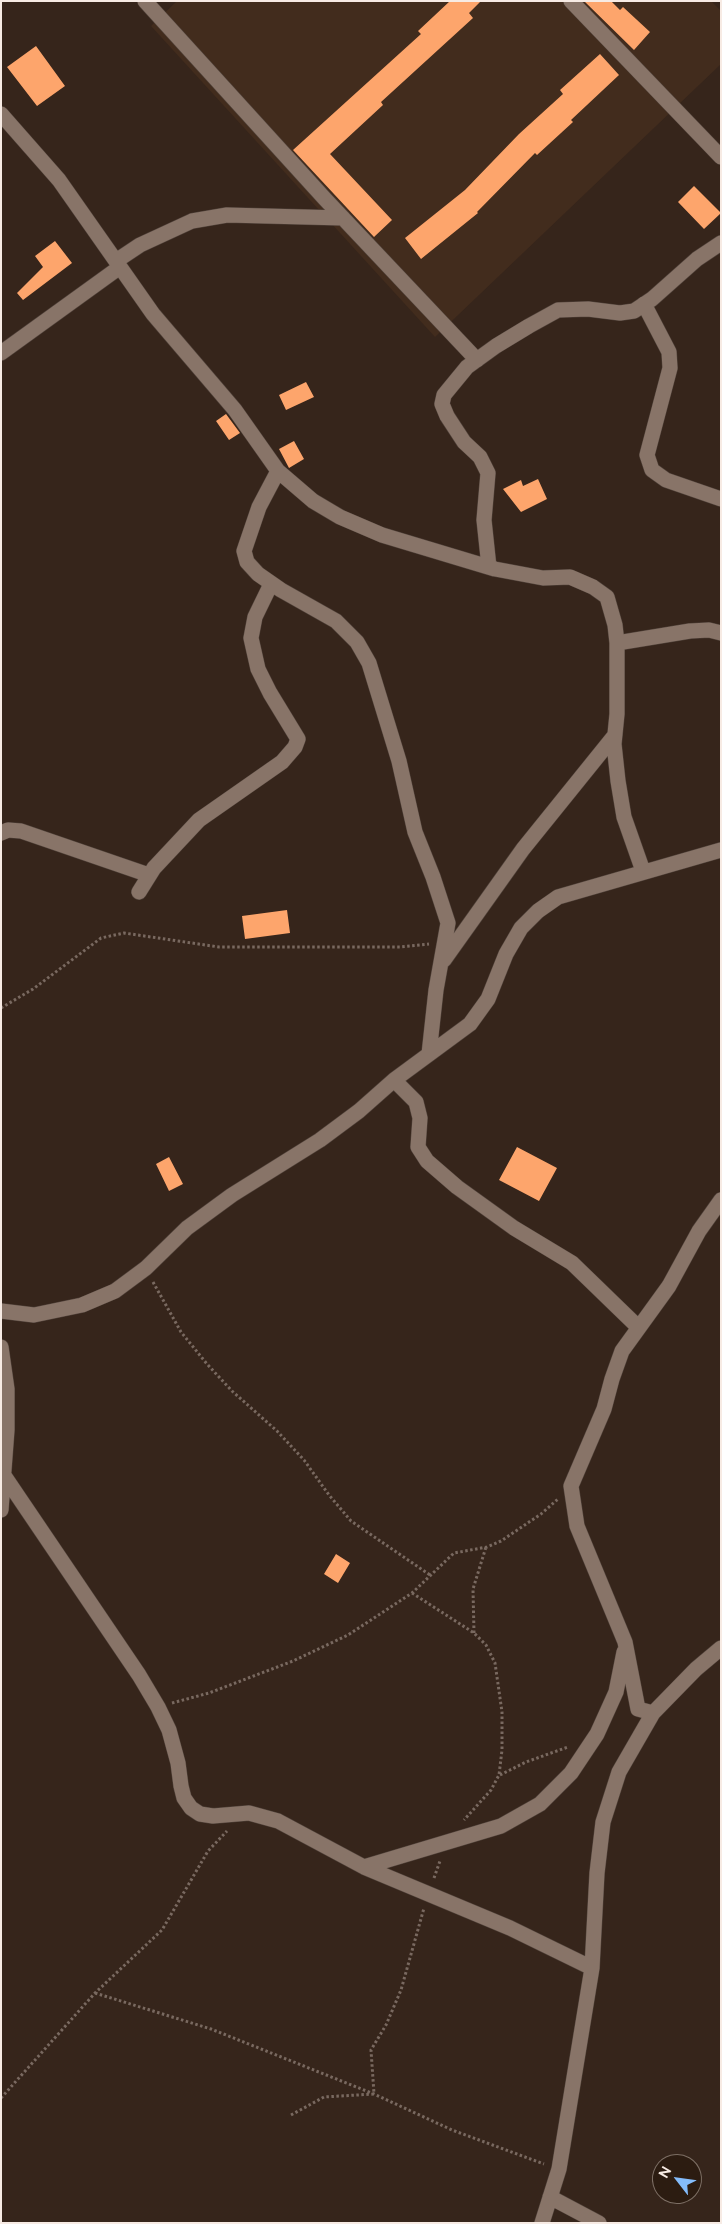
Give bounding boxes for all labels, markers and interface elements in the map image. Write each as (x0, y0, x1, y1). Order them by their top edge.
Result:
north arrow (652, 2154, 702, 2204)
text: N (655, 2163, 674, 2181)

